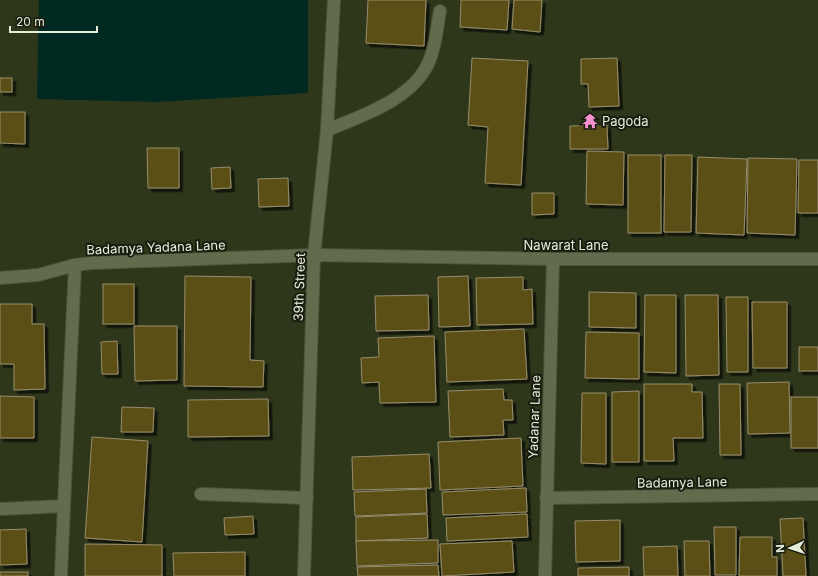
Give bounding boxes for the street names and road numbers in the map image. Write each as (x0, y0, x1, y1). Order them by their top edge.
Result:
street label: Badamya Yadana Lane (86, 237, 226, 257)
street label: Nawarat Lane (523, 237, 609, 253)
street label: 39th Street (290, 252, 308, 322)
street label: Yadanar Lane (525, 375, 543, 459)
street label: Badamya Lane (637, 473, 727, 491)

